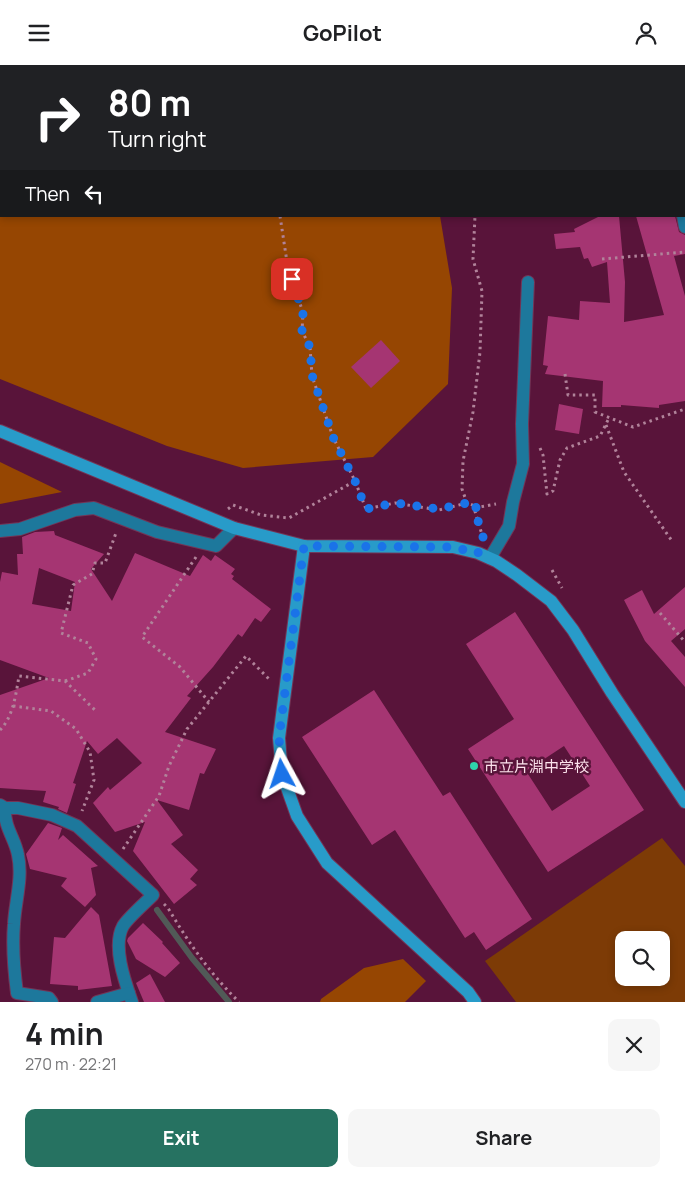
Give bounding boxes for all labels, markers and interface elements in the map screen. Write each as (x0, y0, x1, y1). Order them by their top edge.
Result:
text: GoPilot (303, 18, 382, 48)
icon: menu (25, 19, 53, 47)
icon: person (632, 19, 660, 47)
text: 80 m (108, 79, 191, 127)
icon: right (25, 85, 90, 150)
text: Turn right (108, 124, 206, 154)
icon: left (80, 180, 108, 208)
text: Then (25, 181, 70, 207)
pin (271, 258, 313, 300)
icon: arrive (278, 265, 306, 293)
position arrow (255, 747, 307, 799)
place label: 市立片淵中学校 (484, 756, 589, 777)
marker: 市立片淵中学校 (468, 760, 480, 772)
map controls (615, 931, 670, 986)
button: search (615, 931, 670, 986)
text: 4 min (25, 1013, 103, 1054)
button: close (608, 1019, 660, 1071)
text: 270 m · 22:21 (25, 1053, 117, 1075)
button: Exit (25, 1109, 338, 1167)
button: Share (348, 1109, 660, 1167)

